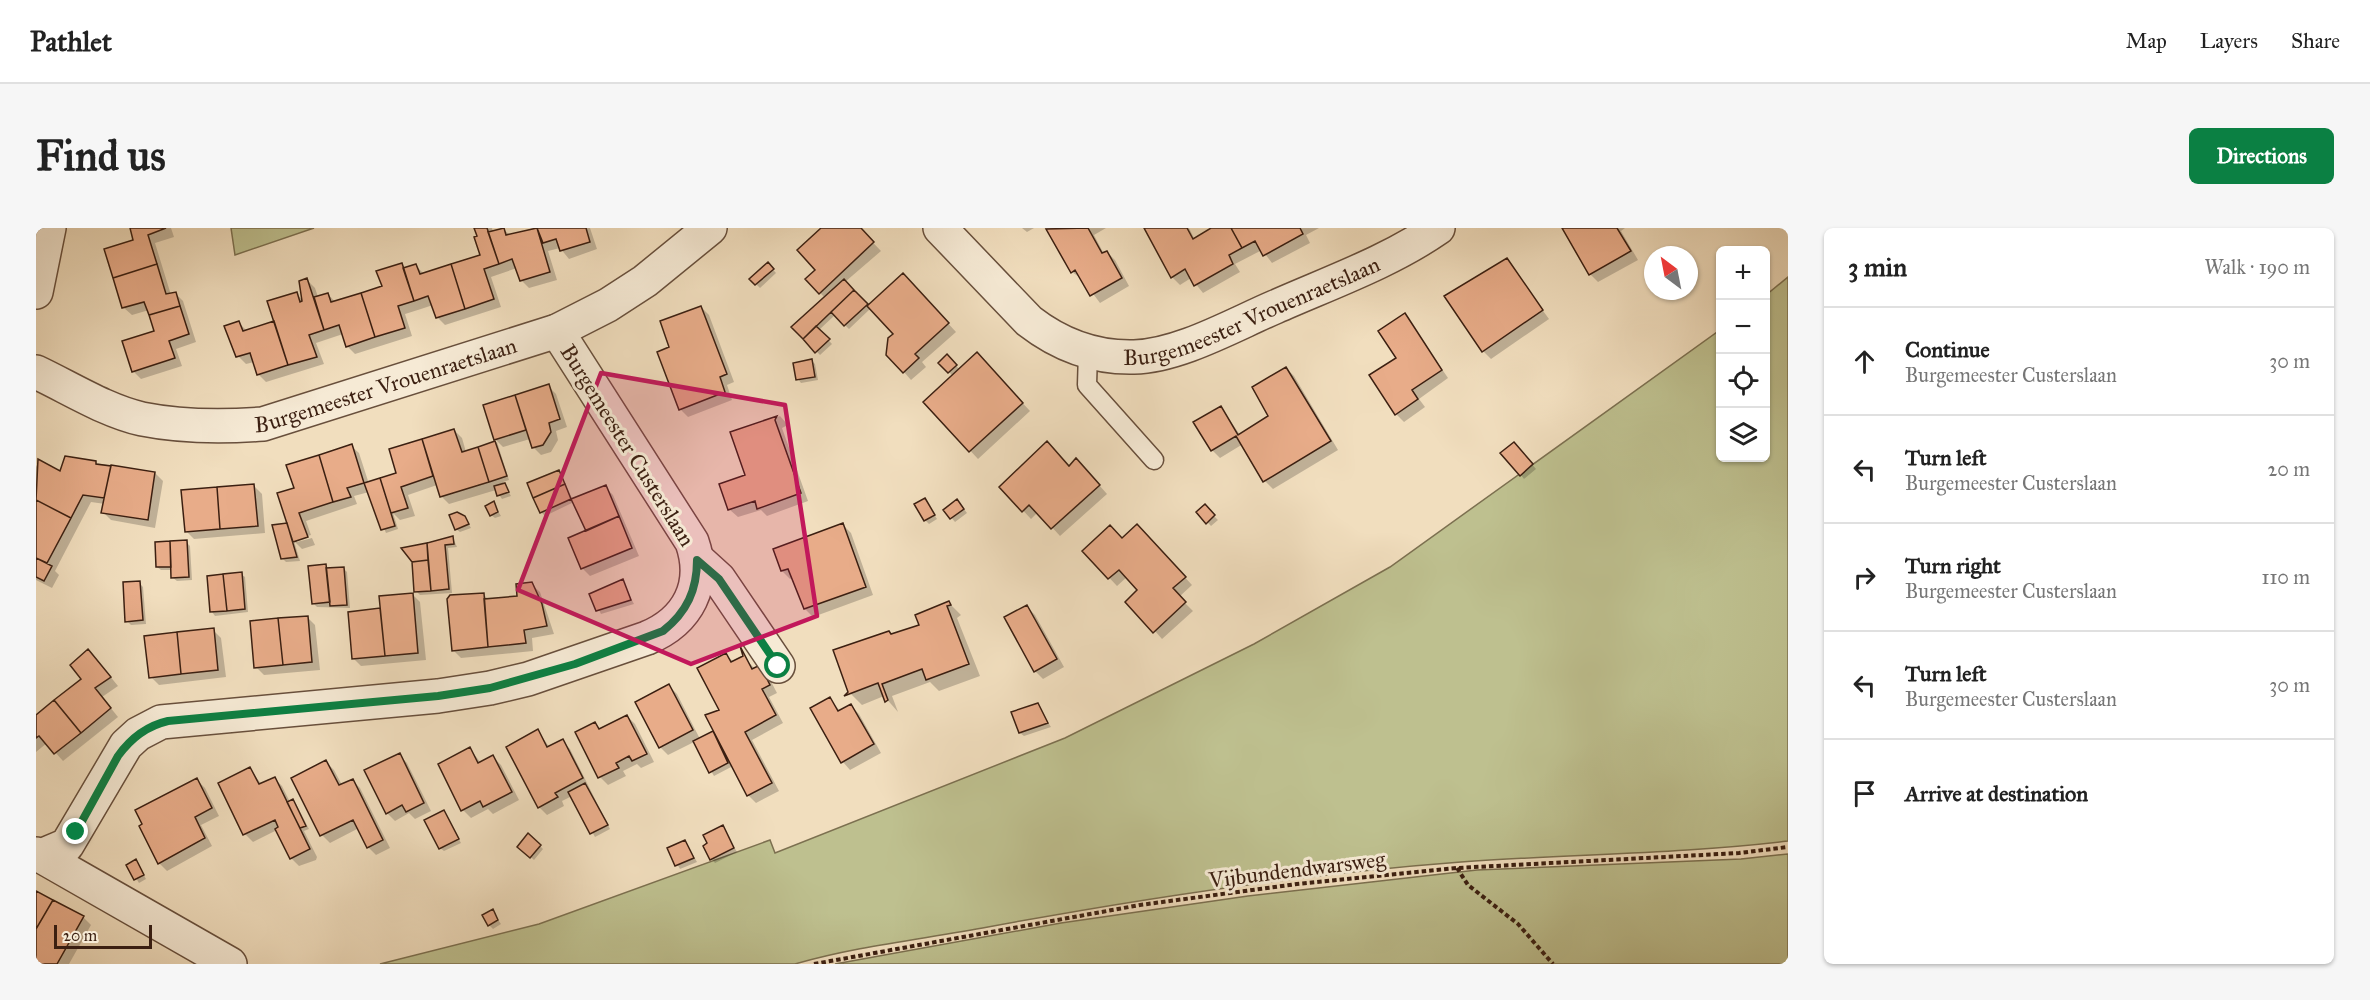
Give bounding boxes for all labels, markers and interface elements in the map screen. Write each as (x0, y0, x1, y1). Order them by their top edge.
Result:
text: Pathlet (30, 24, 112, 59)
text: Map (2126, 28, 2167, 54)
text: Layers (2200, 28, 2258, 54)
text: Share (2291, 28, 2340, 54)
button: Directions (2189, 128, 2334, 184)
text: Find us (36, 130, 166, 182)
north arrow (1644, 246, 1698, 300)
map controls (1716, 246, 1770, 462)
button: + (1716, 246, 1770, 300)
street label: Burgemeester Vrouenraetslaan (1123, 250, 1384, 371)
text: 3 min (1848, 251, 1907, 283)
text: Walk · 190 m (2205, 255, 2310, 279)
button: − (1716, 300, 1770, 354)
street label: Burgemeester Vrouenraetslaan (254, 332, 520, 439)
text: Continue (1905, 336, 1990, 363)
street label: Burgemeester Custerslaan (554, 339, 701, 551)
icon: ahead (1848, 345, 1881, 378)
text: 30 m (2269, 349, 2310, 373)
button: locate (1716, 354, 1770, 408)
text: Burgemeester Custerslaan (1905, 363, 2117, 387)
button: layers (1716, 408, 1770, 462)
text: Turn left (1905, 444, 1987, 471)
icon: left (1848, 453, 1881, 486)
text: 20 m (2267, 457, 2310, 481)
text: Burgemeester Custerslaan (1905, 471, 2117, 495)
text: Turn right (1905, 552, 2001, 579)
icon: right (1848, 561, 1881, 594)
text: 110 m (2262, 565, 2310, 589)
text: Burgemeester Custerslaan (1905, 579, 2117, 603)
route start (764, 652, 790, 678)
text: Turn left (1905, 660, 1987, 687)
icon: left (1848, 669, 1881, 702)
text: 30 m (2269, 673, 2310, 697)
text: Burgemeester Custerslaan (1905, 687, 2117, 711)
icon: arrive (1848, 777, 1881, 810)
text: Arrive at destination (1905, 780, 2088, 807)
route end (62, 818, 88, 844)
street label: Vijbundendwarsweg (1206, 845, 1388, 894)
scale bar (54, 922, 152, 950)
text: 20 m (63, 926, 97, 945)

